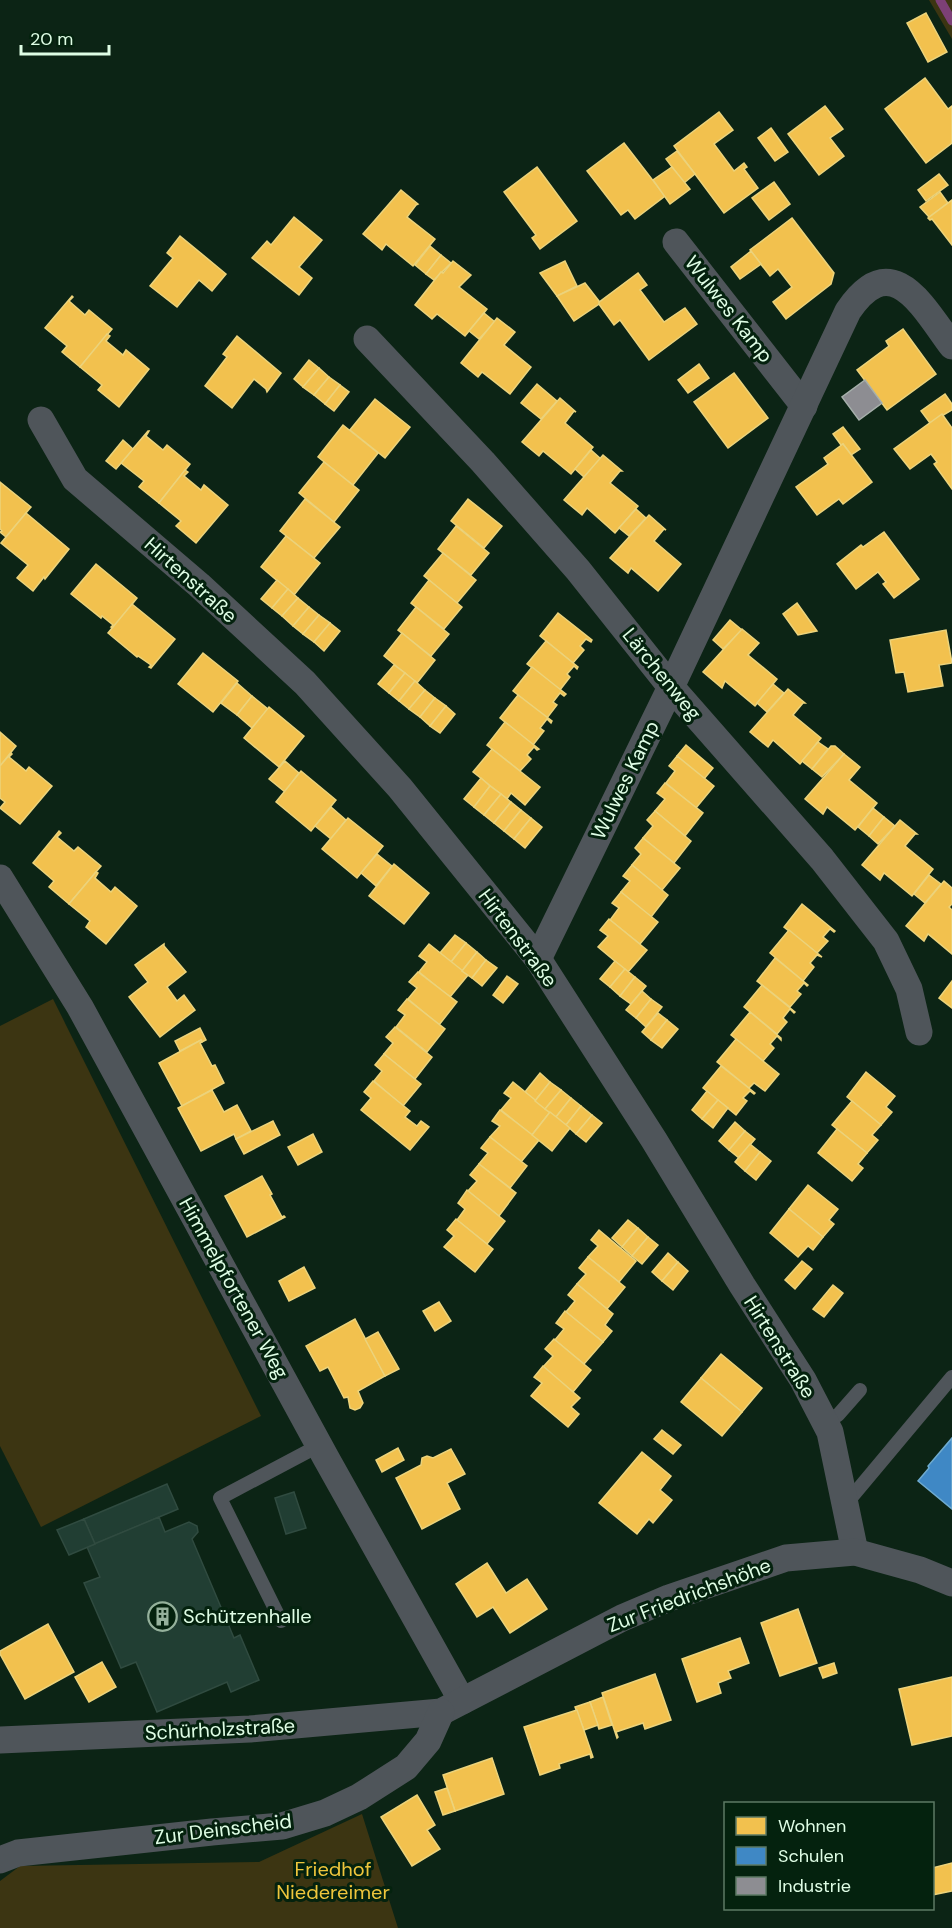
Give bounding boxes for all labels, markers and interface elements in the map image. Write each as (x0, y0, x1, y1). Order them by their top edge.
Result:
scale bar (21, 18, 110, 56)
text: 20 m (30, 27, 73, 51)
street label: Wulwes Kamp (679, 250, 779, 368)
street label: Hirtenstraße (139, 531, 243, 629)
street label: Lärchenweg (617, 622, 707, 726)
street label: Wulwes Kamp (585, 716, 665, 844)
street label: Hirtenstraße (473, 884, 563, 992)
street label: Himmelpfortener Weg (173, 1193, 295, 1383)
street label: Hirtenstraße (738, 1291, 822, 1403)
street label: Zur Friedrichshöhe (603, 1552, 775, 1638)
building icon: Schützenhalle (146, 1600, 178, 1632)
place label: Schützenhalle (183, 1603, 312, 1629)
street label: Schürholzstraße (144, 1712, 296, 1746)
legend (724, 1802, 934, 1910)
street label: Zur Deinscheid (153, 1808, 293, 1850)
text: Wohnen (778, 1814, 846, 1838)
text: Schulen (778, 1844, 844, 1868)
park label: Friedhof Niedereimer (276, 1856, 390, 1905)
text: Industrie (778, 1874, 851, 1898)

